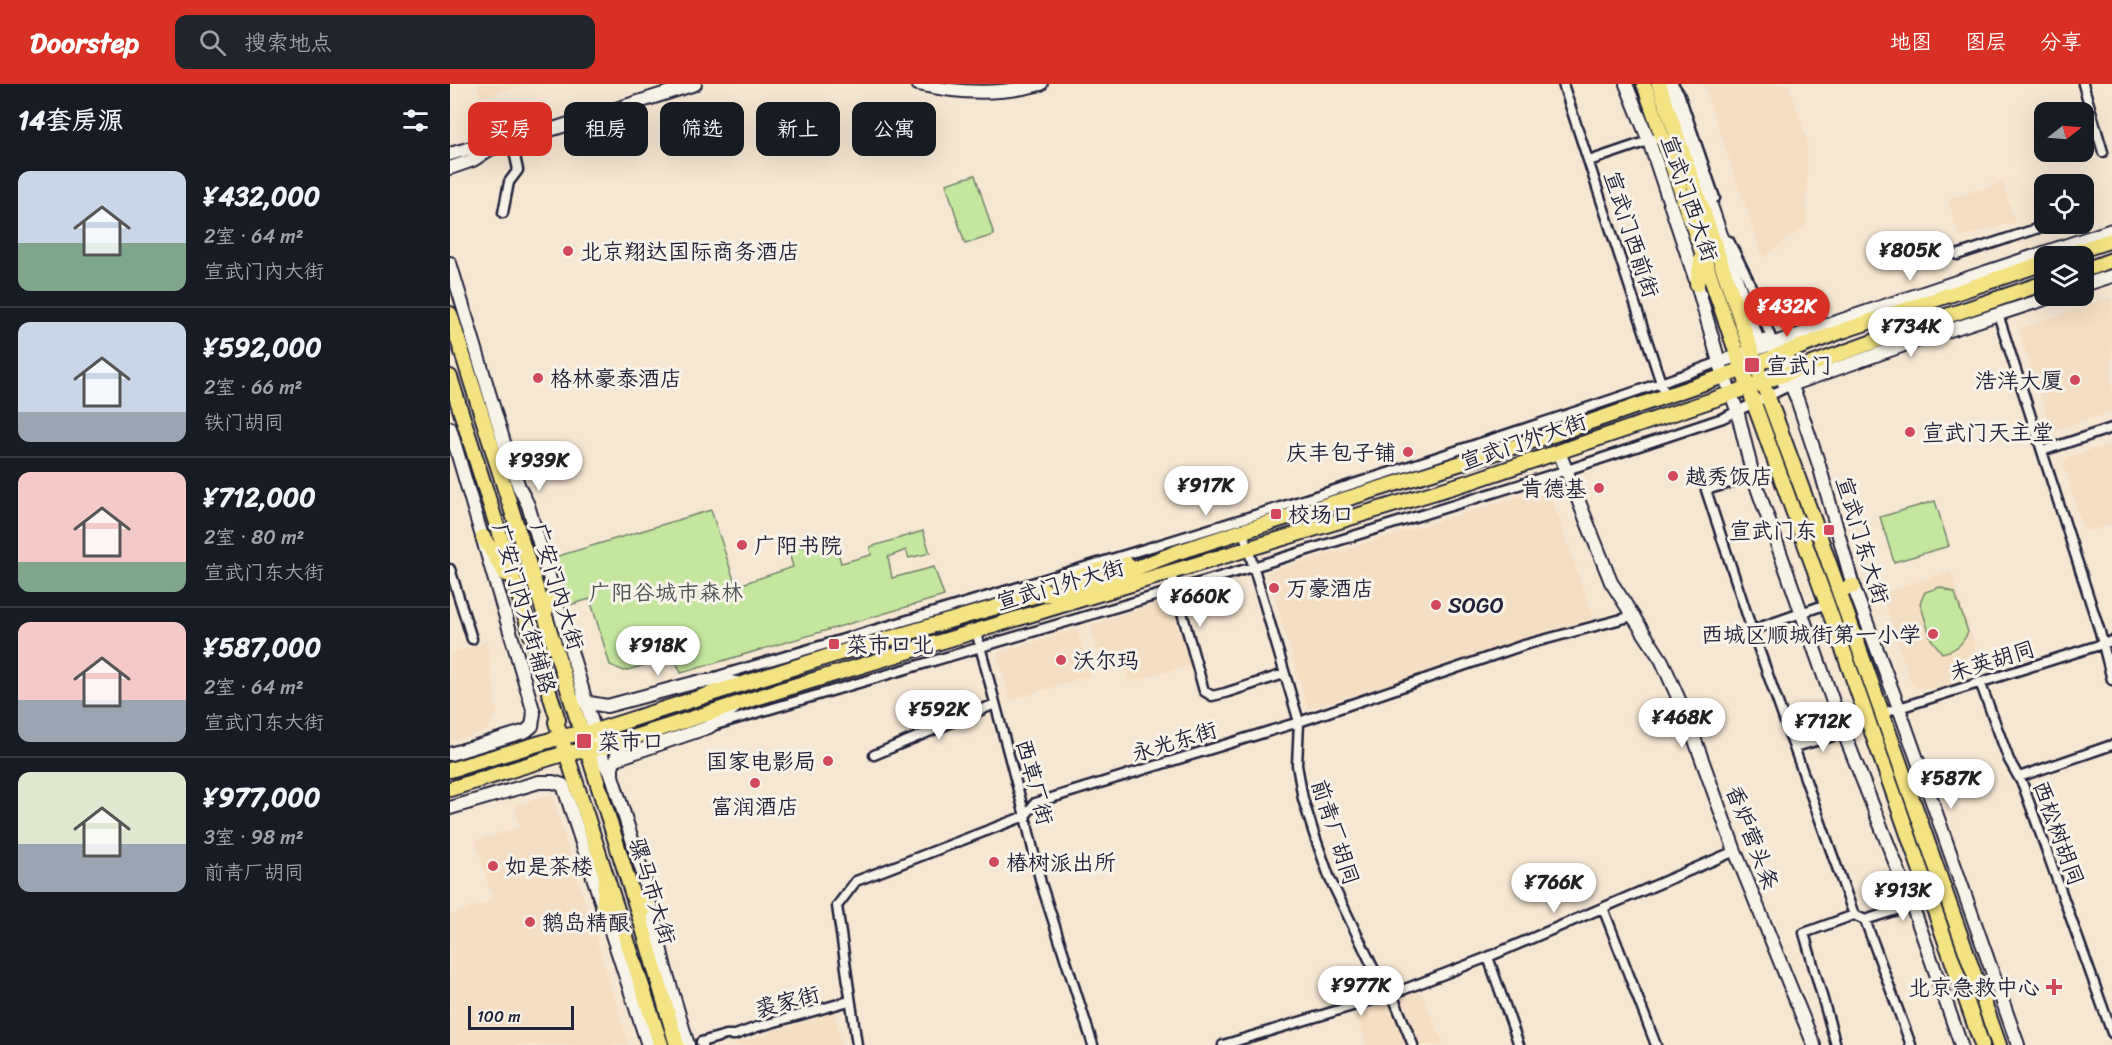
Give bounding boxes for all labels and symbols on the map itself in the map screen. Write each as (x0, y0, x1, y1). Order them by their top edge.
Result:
north arrow (2034, 102, 2094, 162)
street label: 宣武门西大街 (1650, 129, 1729, 267)
street label: 宣武门西前街 (1593, 165, 1670, 303)
pin: ¥805K (1868, 231, 1952, 282)
place label: 北京翔达国际商务酒店 (580, 232, 800, 271)
marker: 北京翔达国际商务酒店 (561, 244, 575, 258)
pin: ¥432K (1745, 287, 1829, 338)
pin: ¥734K (1869, 307, 1953, 358)
place label: 宣武门 (1766, 346, 1832, 385)
marker: 宣武门 (1743, 356, 1761, 374)
place label: 格林豪泰酒店 (550, 359, 682, 398)
place label: 浩洋大厦 (1975, 361, 2063, 400)
marker: 格林豪泰酒店 (531, 371, 545, 385)
marker: 浩洋大厦 (2068, 373, 2082, 387)
street label: 宣武门外大街 (1454, 402, 1592, 481)
place label: 宣武门天主堂 (1922, 413, 2054, 452)
marker: 宣武门天主堂 (1903, 425, 1917, 439)
place label: 庆丰包子铺 (1286, 433, 1396, 472)
pin: ¥939K (497, 441, 581, 492)
marker: 庆丰包子铺 (1401, 445, 1415, 459)
place label: 越秀饭店 (1685, 457, 1773, 496)
pin: ¥917K (1164, 466, 1248, 517)
place label: 肯德基 (1521, 469, 1587, 508)
marker: 越秀饭店 (1666, 469, 1680, 483)
street label: 宣武门东大街 (1825, 471, 1900, 609)
marker: 肯德基 (1592, 481, 1606, 495)
place label: 校场口 (1288, 495, 1354, 534)
marker: 校场口 (1269, 507, 1283, 521)
place label: 宣武门东 (1729, 511, 1817, 550)
street label: 广安门内大街 (520, 517, 595, 655)
street label: 广安门内大街辅路 (482, 518, 568, 698)
marker: 宣武门东 (1822, 523, 1836, 537)
place label: 广阳书院 (754, 526, 842, 565)
marker: 广阳书院 (735, 538, 749, 552)
street label: 宣武门外大街 (991, 548, 1129, 621)
place label: 万豪酒店 (1286, 569, 1374, 608)
park label: 广阳谷城市森林 (589, 573, 743, 612)
pin: ¥660K (1158, 577, 1242, 628)
marker: 万豪酒店 (1267, 581, 1281, 595)
place label: SOGO (1448, 586, 1504, 625)
marker: SOGO (1429, 598, 1443, 612)
place label: 西城区顺城街第一小学 (1701, 615, 1921, 654)
place label: 菜市口北 (846, 625, 934, 664)
pin: ¥918K (616, 626, 700, 677)
marker: 西城区顺城街第一小学 (1926, 627, 1940, 641)
street label: 未英胡同 (1944, 629, 2040, 692)
marker: 菜市口北 (827, 637, 841, 651)
place label: 沃尔玛 (1073, 641, 1139, 680)
marker: 沃尔玛 (1054, 653, 1068, 667)
pin: ¥592K (897, 690, 981, 741)
pin: ¥468K (1640, 698, 1724, 749)
pin: ¥712K (1781, 702, 1865, 753)
street label: 永光东街 (1126, 710, 1222, 773)
place label: 菜市口 (598, 722, 664, 761)
marker: 菜市口 (575, 732, 593, 750)
street label: 西草厂街 (1004, 735, 1065, 830)
place label: 国家电影局 (706, 742, 816, 781)
marker: 国家电影局 (821, 754, 835, 768)
pin: ¥587K (1909, 759, 1993, 810)
street label: 前青厂胡同 (1300, 774, 1371, 890)
street label: 西松树胡同 (2021, 775, 2096, 892)
marker: 富润酒店 (748, 776, 762, 790)
street label: 香炉营头条 (1715, 779, 1790, 896)
place label: 富润酒店 (711, 787, 799, 826)
street label: 骡马市大街 (618, 833, 687, 949)
place label: 椿树派出所 (1006, 843, 1116, 882)
place label: 如是茶楼 (505, 847, 593, 886)
marker: 椿树派出所 (987, 855, 1001, 869)
marker: 如是茶楼 (486, 859, 500, 873)
pin: ¥766K (1512, 863, 1596, 914)
pin: ¥913K (1861, 871, 1945, 922)
place label: 鹅岛精酿 (542, 903, 630, 942)
marker: 鹅岛精酿 (523, 915, 537, 929)
pin: ¥977K (1319, 966, 1403, 1017)
place label: 北京急救中心 (1908, 968, 2040, 1007)
street label: 裘家街 (750, 974, 824, 1029)
marker: 北京急救中心 (2045, 978, 2063, 996)
scale bar (468, 1003, 574, 1030)

